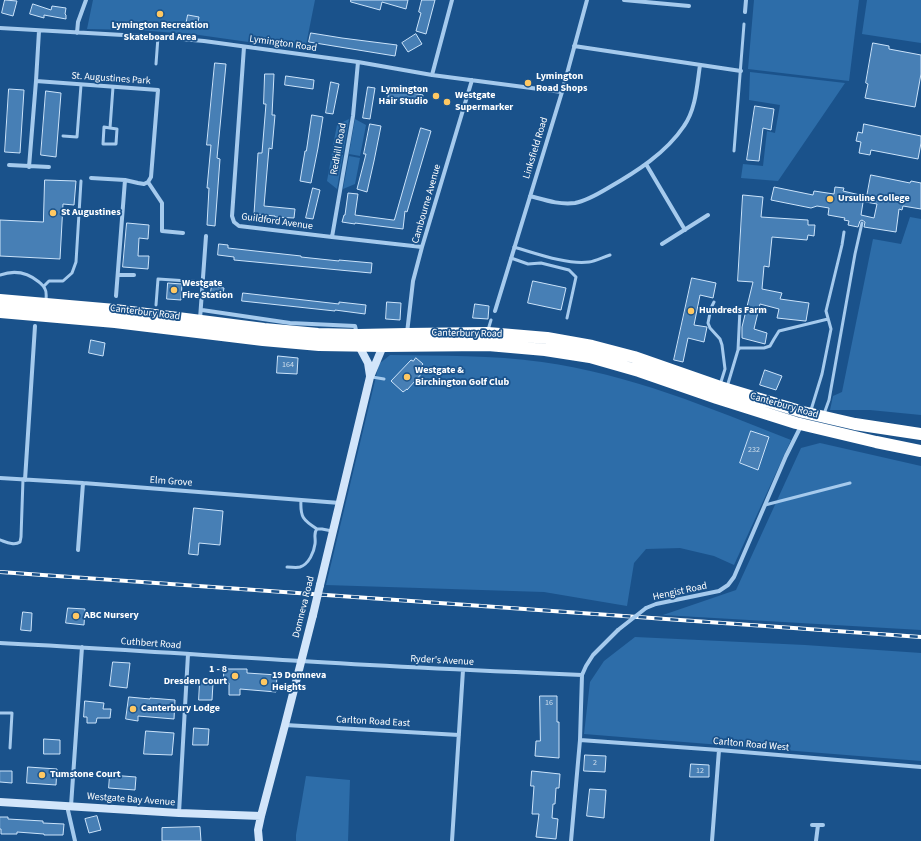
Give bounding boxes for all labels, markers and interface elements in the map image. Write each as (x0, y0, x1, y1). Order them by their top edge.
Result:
marker: Lymington Recreation Skateboard Area (155, 9, 165, 19)
place label: Lymington Recreation Skateboard Area (112, 20, 208, 44)
street label: Lymington Road (248, 33, 318, 55)
street label: St. Augustines Park (71, 70, 151, 88)
place label: Lymington Road Shops (536, 71, 587, 94)
marker: Lymington Road Shops (523, 78, 533, 88)
place label: Lymington Hair Studio (378, 84, 428, 108)
place label: Westgate Supermarker (455, 90, 513, 114)
marker: Lymington Hair Studio (431, 91, 441, 101)
marker: Westgate Supermarker (442, 97, 452, 107)
street label: Linksfield Road (521, 116, 551, 180)
street label: Redhill Road (329, 122, 349, 176)
street label: Cambourne Avenue (410, 163, 444, 245)
place label: Ursuline College (838, 193, 910, 205)
marker: Ursuline College (825, 194, 835, 204)
place label: St Augustines (61, 207, 121, 219)
marker: St Augustines (48, 208, 58, 218)
street label: Guildford Avenue (240, 211, 314, 233)
place label: Westgate Fire Station (182, 278, 233, 302)
marker: Westgate Fire Station (169, 285, 179, 295)
street label: Canterbury Road (109, 303, 181, 323)
place label: Hundreds Farm (699, 305, 767, 317)
marker: Hundreds Farm (686, 306, 696, 316)
street label: Canterbury Road (432, 327, 502, 341)
house number: 164 (282, 360, 294, 370)
place label: Westgate & Birchington Golf Club (415, 365, 509, 388)
marker: Westgate & Birchington Golf Club (402, 372, 412, 382)
street label: Canterbury Road (748, 390, 820, 422)
house number: 232 (748, 445, 760, 455)
street label: Elm Grove (149, 475, 193, 489)
street label: Domneva Road (291, 575, 317, 639)
street label: Hengist Road (652, 580, 708, 604)
place label: ABC Nursery (84, 610, 139, 622)
marker: ABC Nursery (71, 611, 81, 621)
street label: Cuthbert Road (120, 636, 182, 652)
street label: Ryder's Avenue (410, 653, 474, 669)
place label: 1 - 8 Dresden Court (164, 664, 227, 688)
place label: 19 Domneva Heights (272, 670, 326, 694)
marker: 1 - 8 Dresden Court (230, 671, 240, 681)
marker: 19 Domneva Heights (259, 677, 269, 687)
house number: 16 (545, 698, 553, 708)
place label: Canterbury Lodge (141, 703, 220, 715)
marker: Canterbury Lodge (128, 704, 138, 714)
street label: Carlton Road East (336, 714, 410, 730)
street label: Carlton Road West (712, 736, 790, 754)
house number: 2 (593, 758, 597, 768)
house number: 12 (696, 766, 704, 776)
place label: Tumstone Court (50, 769, 121, 781)
marker: Tumstone Court (37, 770, 47, 780)
street label: Westgate Bay Avenue (86, 791, 176, 809)

